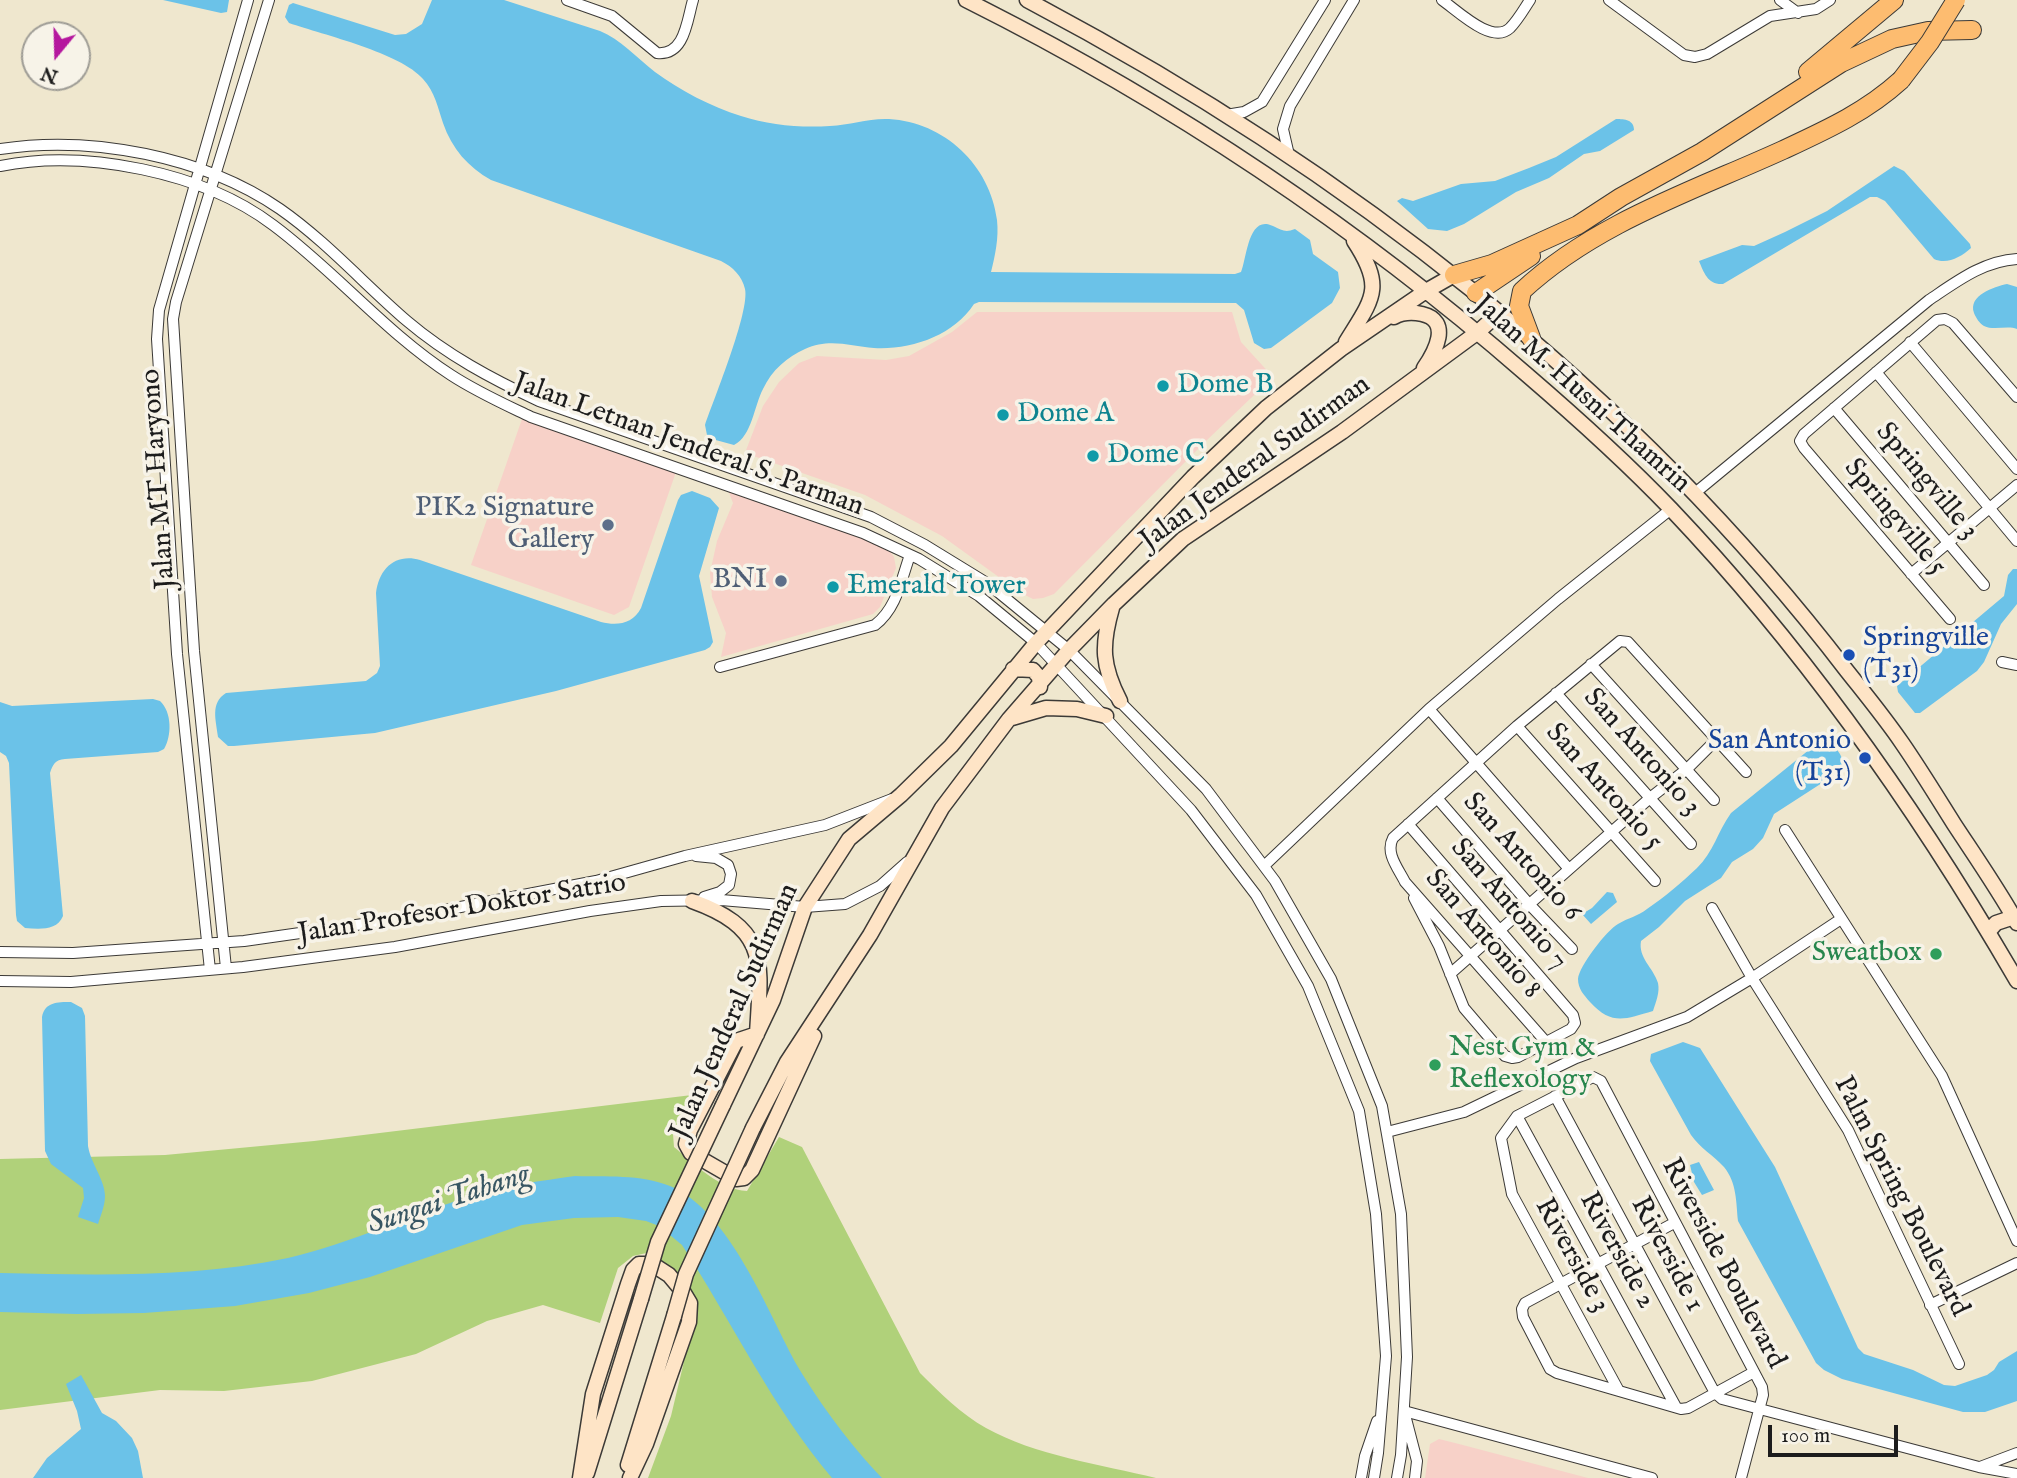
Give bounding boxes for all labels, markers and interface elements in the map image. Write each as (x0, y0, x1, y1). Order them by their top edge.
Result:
north arrow (21, 21, 91, 91)
text: N (38, 60, 62, 88)
street label: Jalan M. Husni Thamrin (1466, 289, 1696, 501)
street label: Jalan Letnan Jenderal S. Parman (508, 367, 868, 525)
street label: Jalan MT Haryono (136, 368, 184, 590)
street label: Jalan Jenderal Sudirman (1134, 369, 1378, 559)
place label: Dome B (1177, 369, 1274, 403)
marker: Dome B (1155, 378, 1171, 394)
place label: Dome A (1017, 398, 1114, 432)
marker: Dome A (995, 407, 1011, 423)
street label: Springville 3 (1867, 417, 1985, 547)
place label: Dome C (1107, 439, 1205, 473)
marker: Dome C (1085, 448, 1101, 464)
street label: Springville 5 (1835, 453, 1953, 583)
place label: PIK2 Signature Gallery (415, 492, 594, 558)
marker: PIK2 Signature Gallery (600, 517, 616, 533)
place label: BNI (712, 564, 767, 598)
place label: Emerald Tower (847, 570, 1026, 604)
marker: BNI (773, 573, 789, 589)
marker: Emerald Tower (825, 579, 841, 595)
place label: Springville (T31) (1863, 622, 1989, 688)
marker: Springville (T31) (1841, 647, 1857, 663)
street label: San Antonio 3 (1575, 682, 1707, 824)
street label: San Antonio 5 (1537, 718, 1669, 858)
place label: San Antonio (T31) (1708, 725, 1851, 791)
marker: San Antonio (T31) (1857, 750, 1873, 766)
street label: San Antonio 6 (1455, 787, 1587, 929)
street label: San Antonio 7 (1442, 833, 1574, 977)
street label: San Antonio 8 (1417, 864, 1547, 1006)
street label: Jalan Profesor Doktor Satrio (296, 867, 628, 953)
street label: Jalan Jenderal Sudirman (664, 879, 808, 1145)
place label: Sweatbox (1812, 937, 1922, 971)
marker: Sweatbox (1928, 946, 1944, 962)
place label: Nest Gym & Reflexology (1449, 1032, 1596, 1098)
marker: Nest Gym & Reflexology (1427, 1057, 1443, 1073)
street label: Palm Spring Boulevard (1825, 1071, 1975, 1323)
street label: Riverside Boulevard (1652, 1153, 1792, 1375)
water label: Sungai Tahang (363, 1158, 535, 1244)
street label: Riverside 2 (1570, 1187, 1662, 1315)
street label: Riverside 1 (1622, 1192, 1710, 1318)
street label: Riverside 3 (1526, 1193, 1616, 1319)
scale bar (1772, 1412, 1902, 1456)
text: 100 m (1781, 1423, 1830, 1450)

